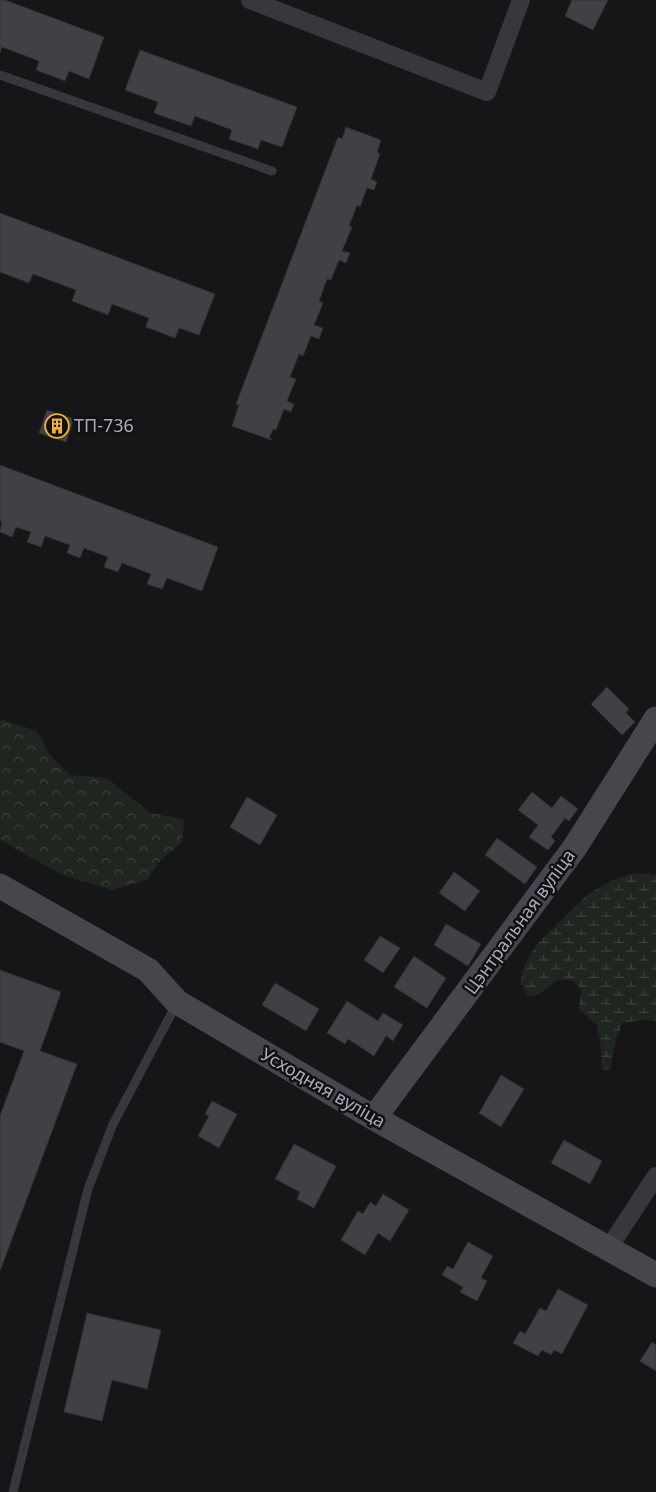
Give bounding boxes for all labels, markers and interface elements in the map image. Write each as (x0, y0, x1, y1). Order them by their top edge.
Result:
building icon: ТП-736 (44, 413, 70, 439)
place label: ТП-736 (74, 413, 134, 437)
street label: Цэнтральная вуліца (458, 844, 580, 999)
street label: Усходняя вуліца (257, 1042, 390, 1133)

